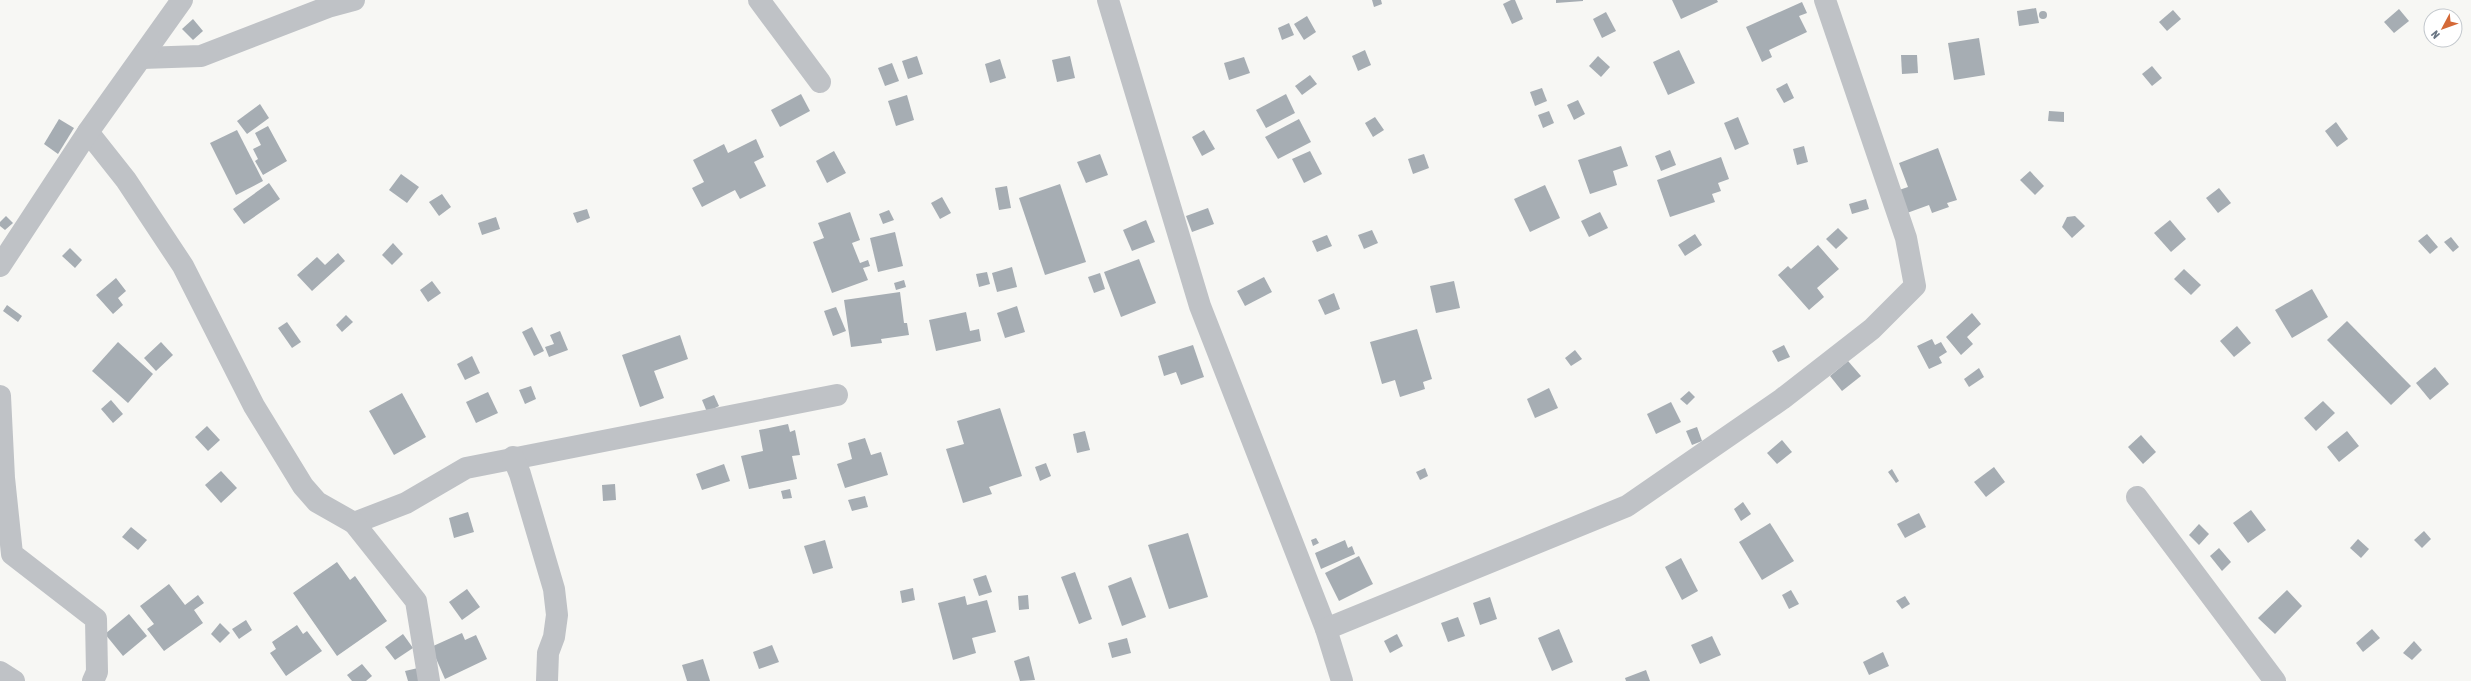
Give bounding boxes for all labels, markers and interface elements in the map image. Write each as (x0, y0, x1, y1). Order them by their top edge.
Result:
north arrow (2423, 8, 2463, 48)
text: N (2429, 28, 2442, 41)

